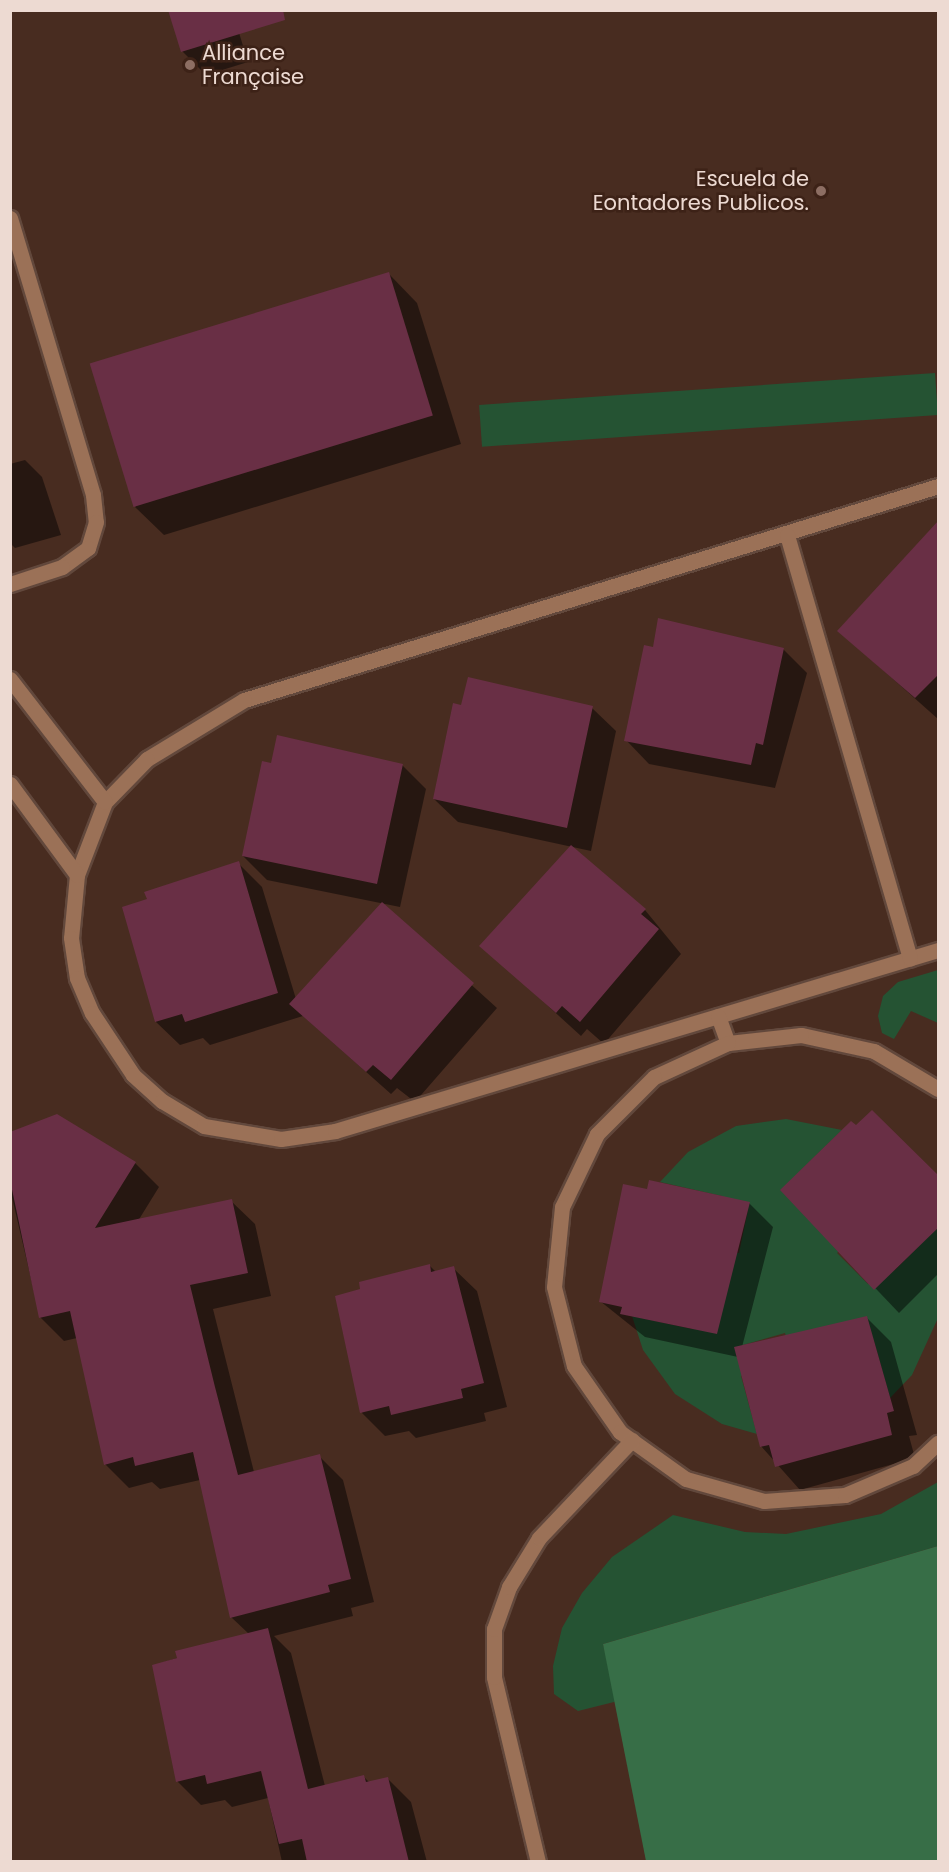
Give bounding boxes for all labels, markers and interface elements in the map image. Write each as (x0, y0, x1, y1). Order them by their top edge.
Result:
place label: Alliance Française (202, 40, 304, 90)
marker: Alliance Française (183, 58, 197, 72)
place label: Escuela de Eontadores Publicos. (593, 166, 809, 216)
marker: Escuela de Eontadores Publicos. (814, 184, 828, 198)

